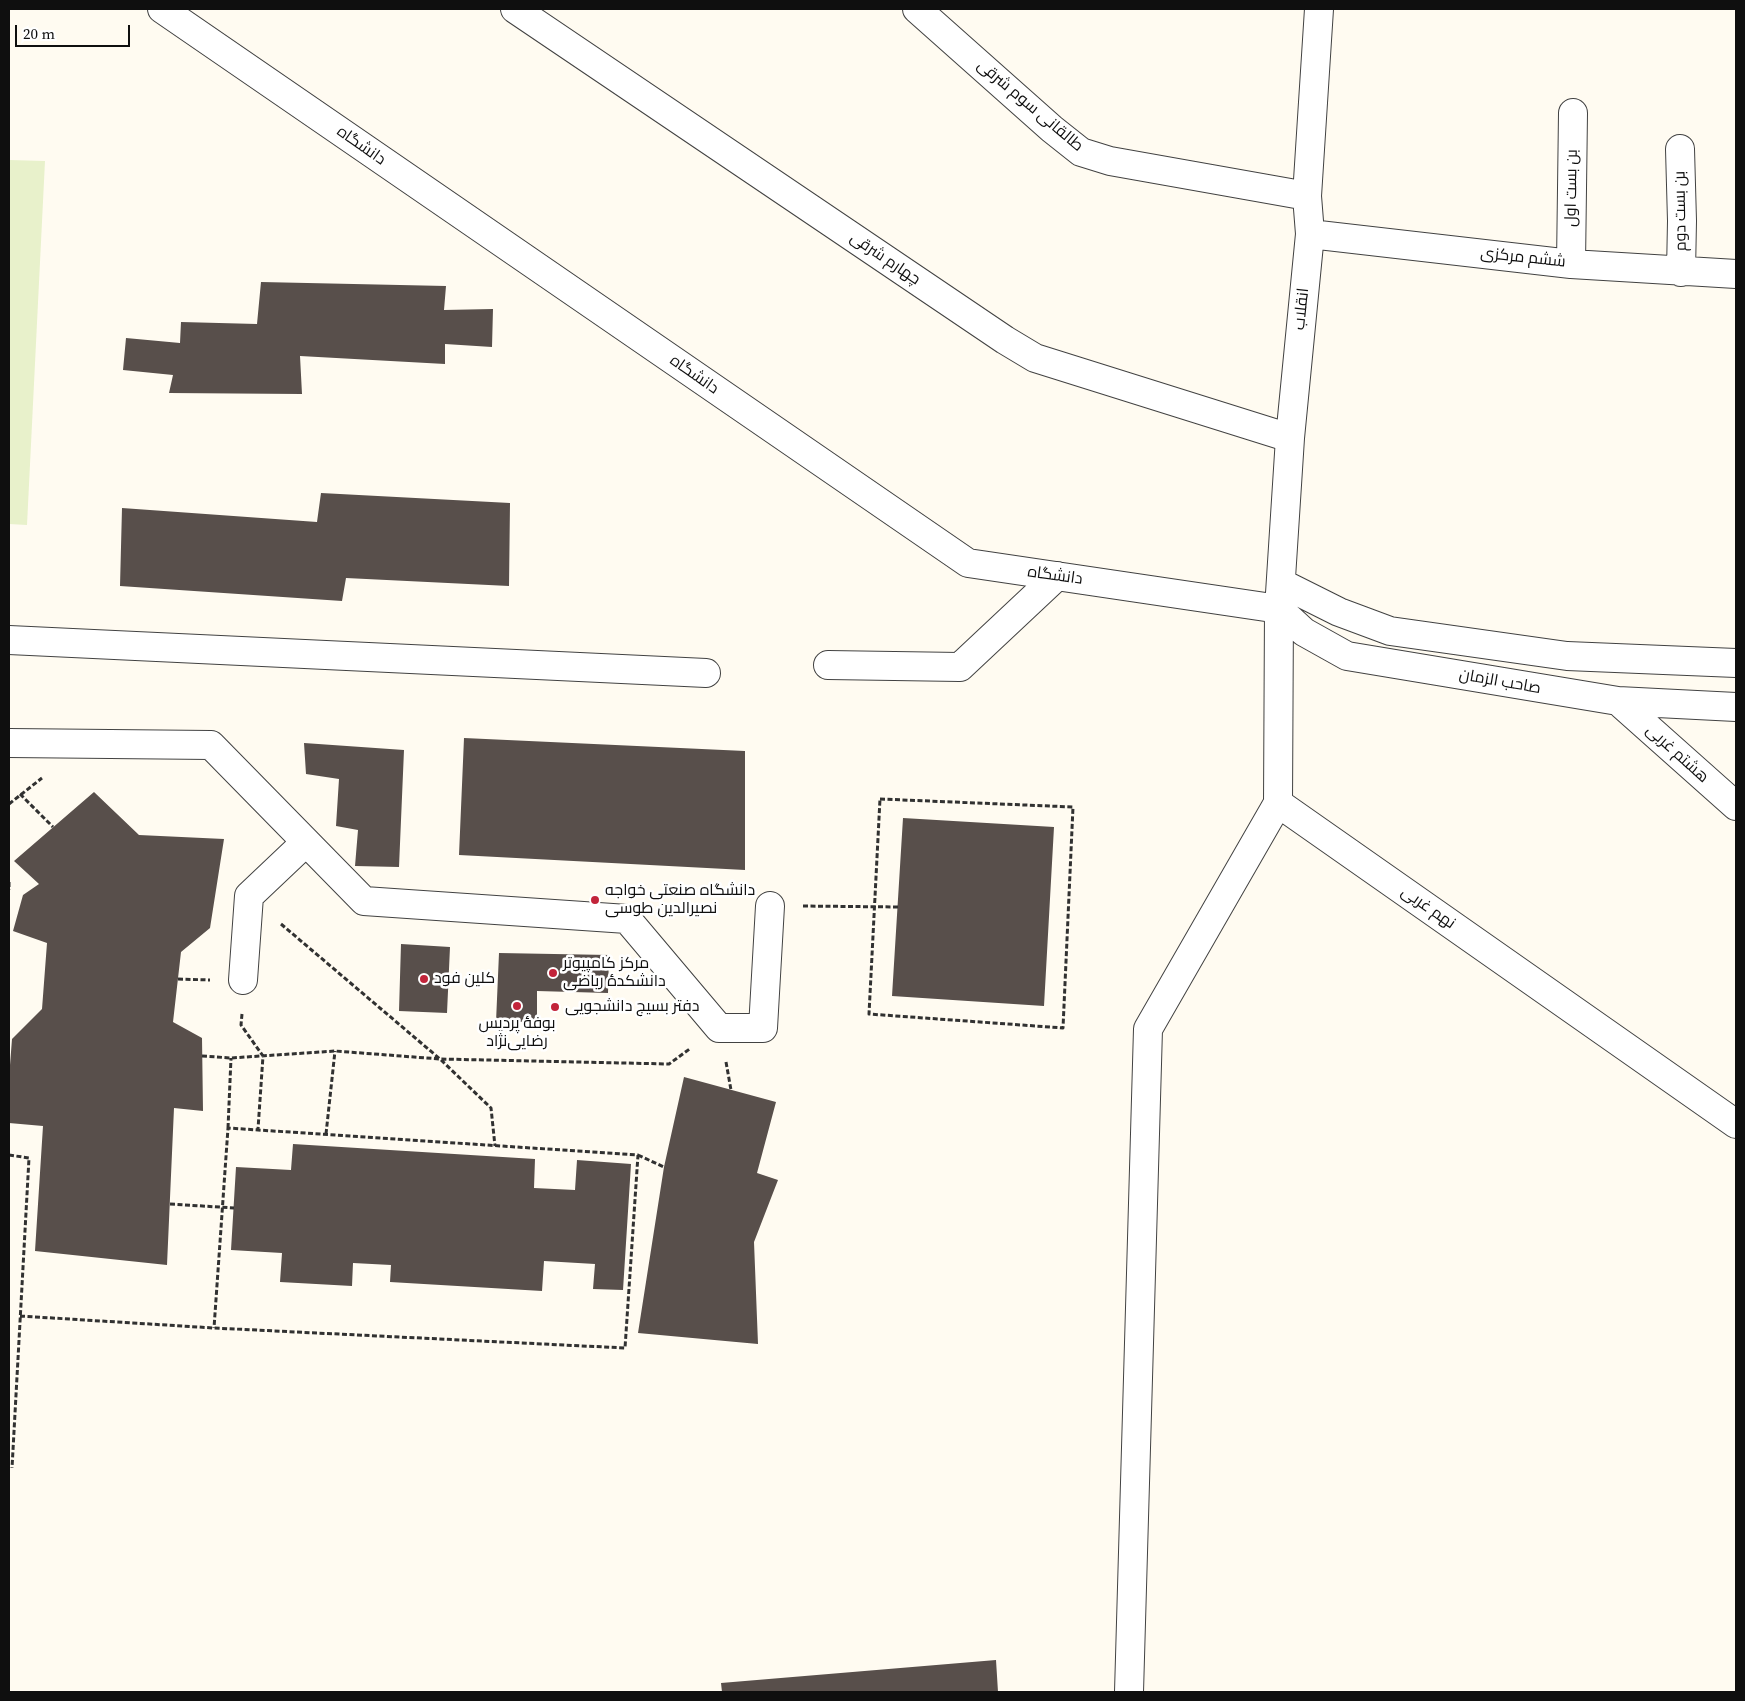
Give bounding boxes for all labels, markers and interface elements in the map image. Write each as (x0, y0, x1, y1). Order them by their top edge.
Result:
scale bar (18, 15, 132, 47)
text: 20 m (23, 23, 55, 44)
street label: طالقانی سوم شرقی (973, 56, 1087, 156)
street label: دانشگاه (333, 122, 389, 170)
street label: بن بست اول (1562, 149, 1582, 227)
street label: بن بست دوم (1671, 171, 1691, 251)
street label: چهارم شرقی (846, 229, 924, 289)
street label: ششم مرکزی (1479, 244, 1567, 272)
street label: انقلاب (1290, 287, 1314, 331)
street label: دانشگاه (666, 351, 722, 399)
street label: دانشگاه (1026, 563, 1084, 589)
street label: صاحب الزمان (1458, 665, 1542, 699)
street label: هشتم غربی (1642, 721, 1712, 787)
place label: دانشگاه صنعتی خواجه نصیرالدین طوسی (605, 881, 755, 919)
street label: نهم غربی (1397, 882, 1459, 934)
marker: دانشگاه صنعتی خواجه نصیرالدین طوسی (589, 894, 601, 906)
place label: مرکز کامپیوتر دانشکدهٔ ریاضی (563, 954, 666, 992)
marker: مرکز کامپیوتر دانشکدهٔ ریاضی (547, 967, 559, 979)
place label: کلین فود (434, 969, 495, 989)
marker: کلین فود (418, 973, 430, 985)
place label: دفتر بسیج دانشجویی (565, 997, 700, 1017)
marker: بوفهٔ پردیس رضایی‌نژاد (511, 1000, 523, 1012)
marker: دفتر بسیج دانشجویی (549, 1001, 561, 1013)
place label: بوفهٔ پردیس رضایی‌نژاد (478, 1014, 556, 1052)

